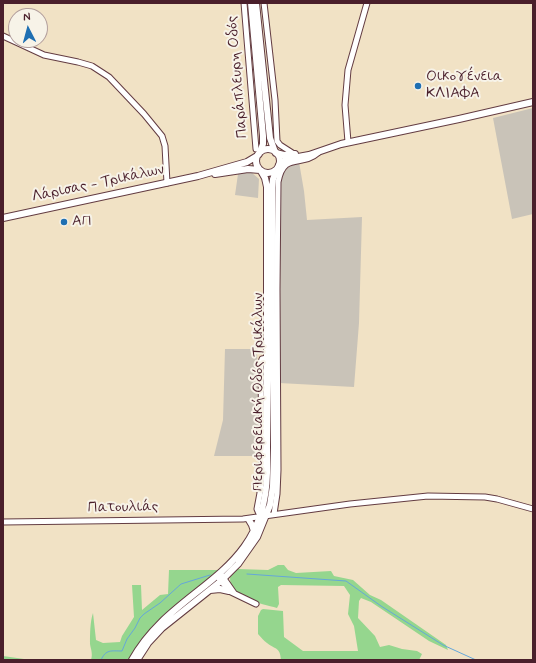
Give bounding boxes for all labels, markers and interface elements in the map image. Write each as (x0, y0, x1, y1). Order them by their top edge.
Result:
north arrow (8, 8, 48, 48)
text: N (22, 10, 31, 24)
street label: Παράπλευρη Οδός (224, 15, 252, 139)
place label: Οικογένεια ΚΛΙΑΦΑ (426, 68, 502, 103)
marker: Οικογένεια ΚΛΙΑΦΑ (413, 81, 423, 91)
street label: Λάρισας - Τρικάλων (30, 161, 166, 207)
place label: ΑΠ (72, 213, 92, 231)
marker: ΑΠ (59, 217, 69, 227)
street label: Περιφερειακή Οδός Τρικάλων (250, 293, 268, 491)
street label: Πατουλιάς (88, 498, 158, 518)

